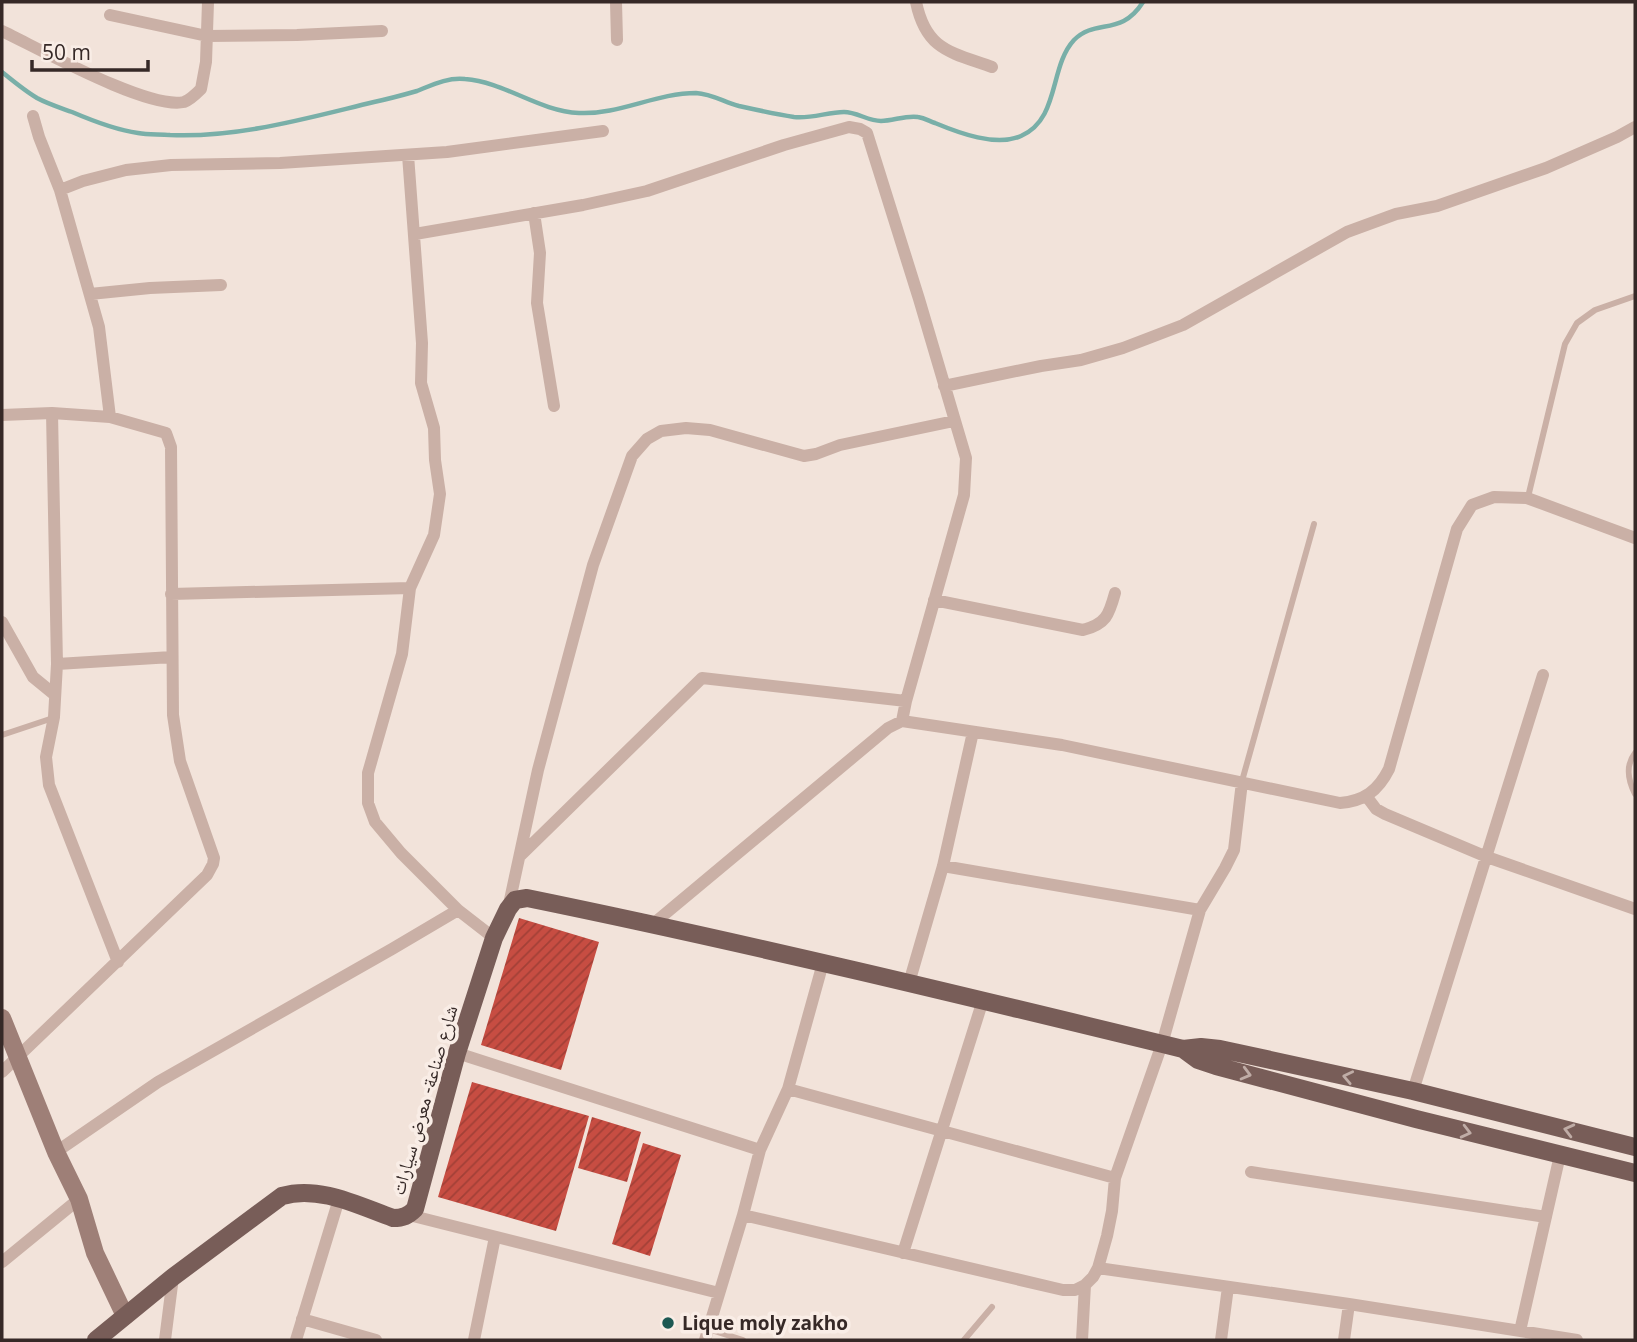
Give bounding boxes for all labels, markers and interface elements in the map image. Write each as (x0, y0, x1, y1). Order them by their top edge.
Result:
scale bar (32, 28, 147, 72)
text: 50 m (42, 38, 91, 66)
street label: شارع صناعة- معرض سيارات (384, 1002, 464, 1198)
one-way arrow (1240, 1066, 1252, 1080)
one-way arrow (1342, 1071, 1354, 1085)
one-way arrow (1460, 1124, 1472, 1138)
one-way arrow (1563, 1124, 1575, 1138)
place label: Lique moly zakho (682, 1310, 848, 1336)
marker: Lique moly zakho (660, 1315, 676, 1331)

